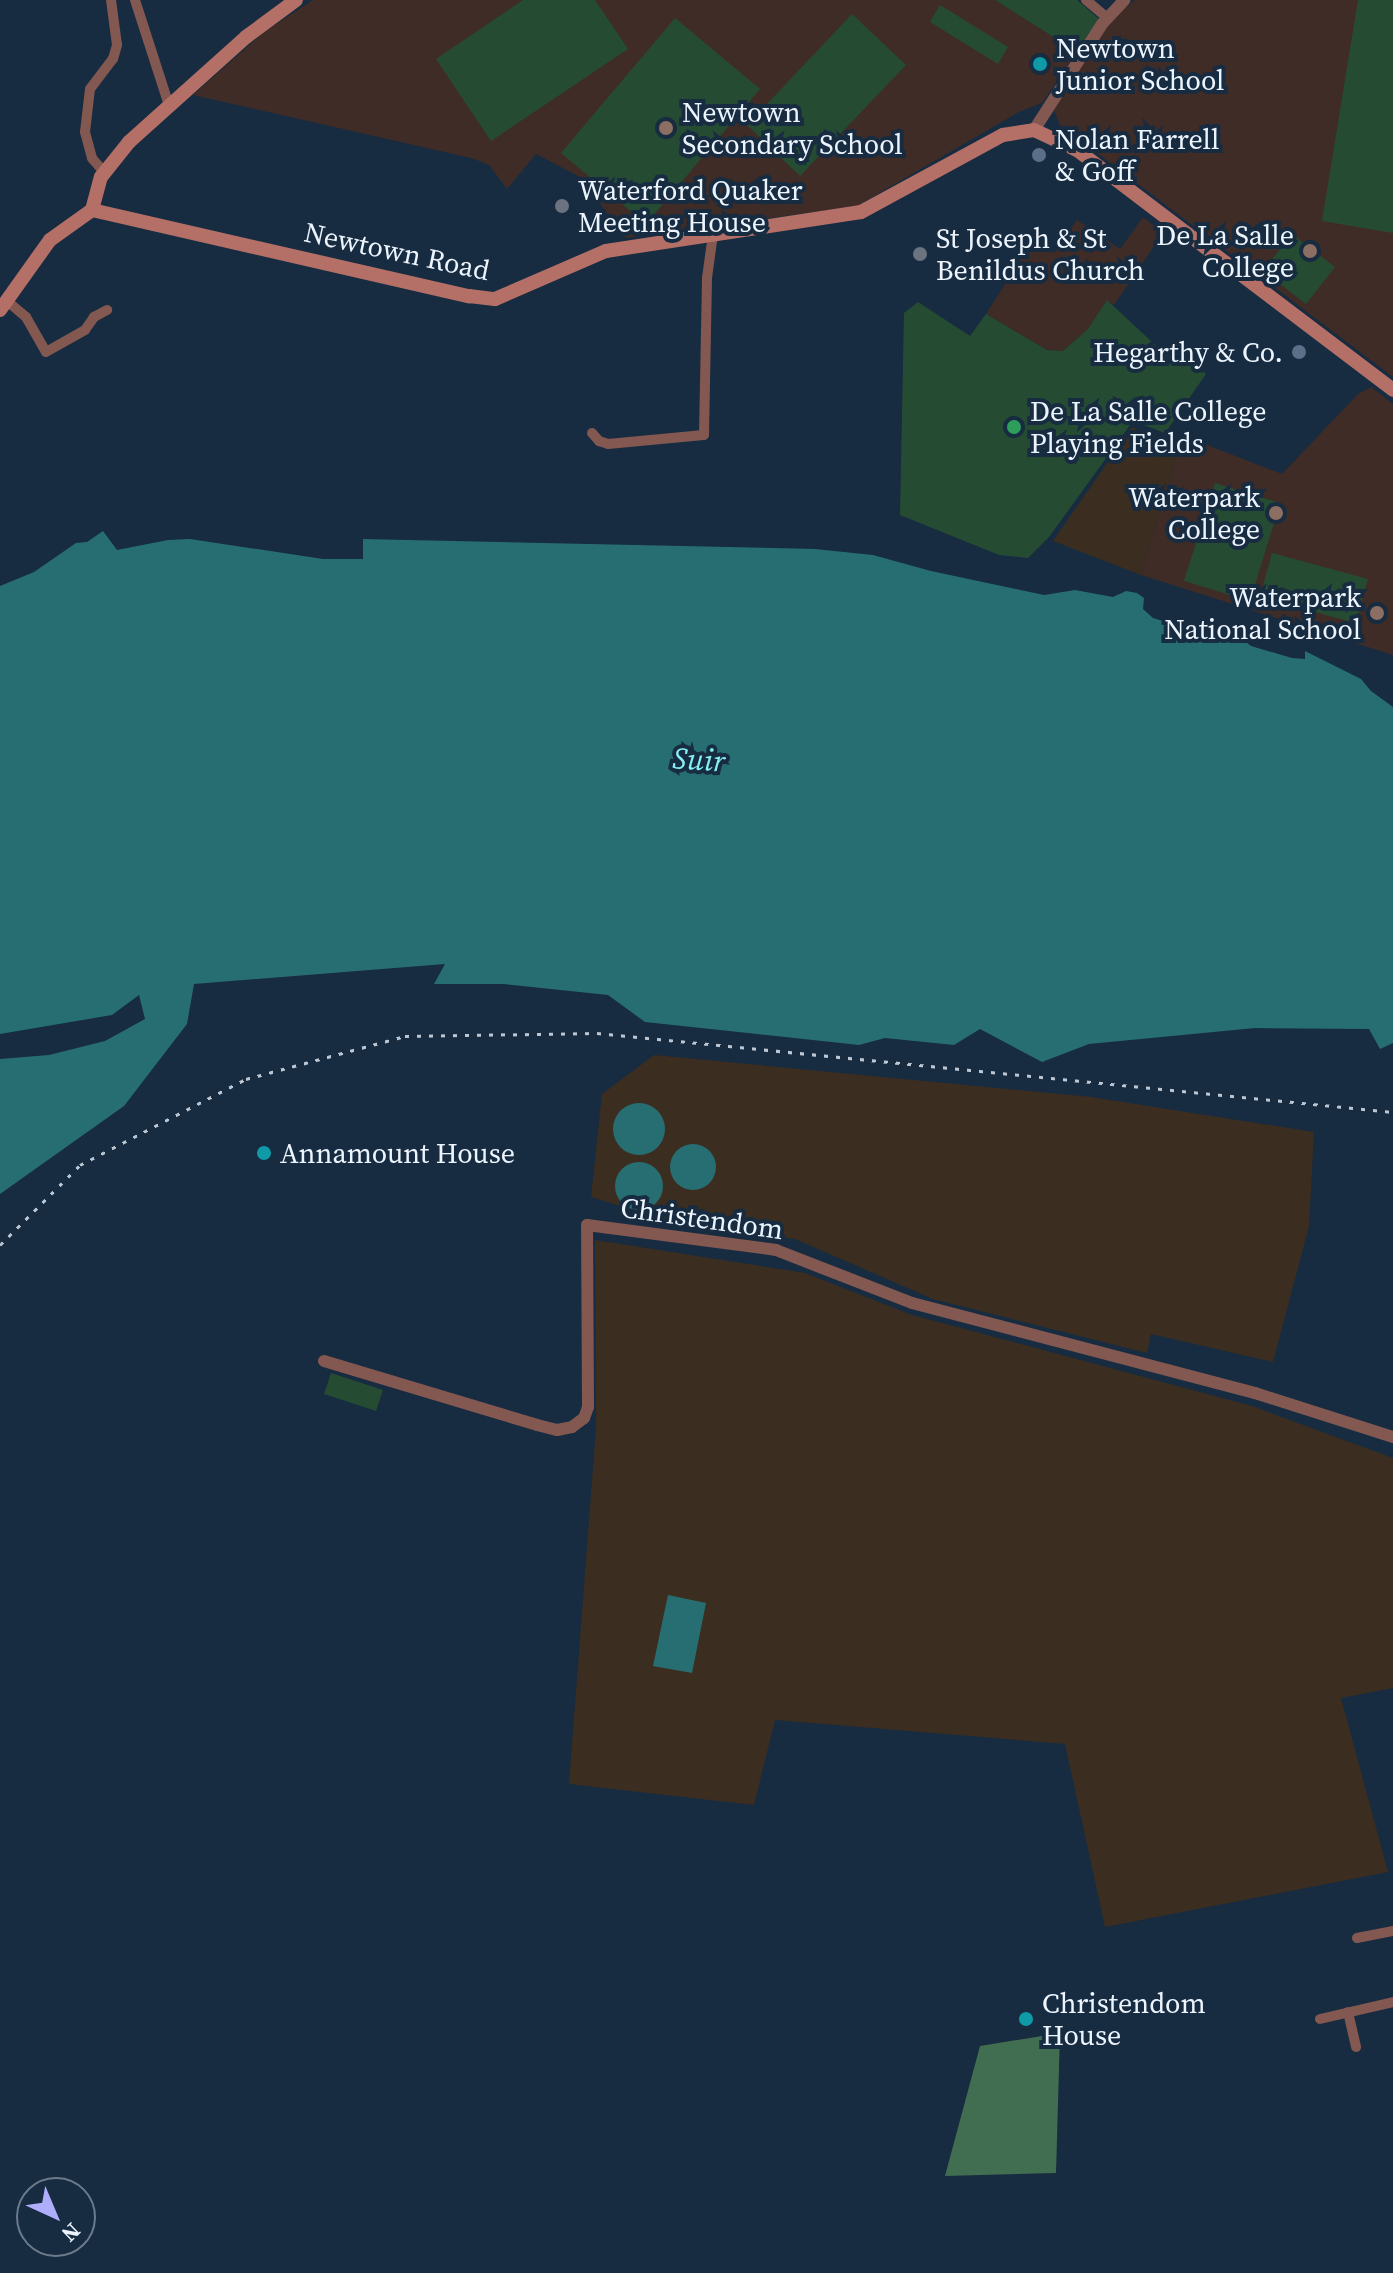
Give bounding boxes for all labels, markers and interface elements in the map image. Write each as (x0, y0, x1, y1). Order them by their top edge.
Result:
place label: Newtown Junior School (1056, 31, 1224, 97)
marker: Newtown Junior School (1031, 55, 1049, 73)
place label: Newtown Secondary School (682, 95, 903, 161)
marker: Newtown Secondary School (657, 119, 675, 137)
place label: Nolan Farrell & Goff (1055, 122, 1219, 188)
marker: Nolan Farrell & Goff (1030, 146, 1048, 164)
place label: Waterford Quaker Meeting House (578, 173, 803, 239)
marker: Waterford Quaker Meeting House (553, 197, 571, 215)
street label: Newtown Road (301, 215, 493, 287)
place label: De La Salle College (1156, 218, 1294, 284)
place label: St Joseph & St Benildus Church (936, 221, 1145, 287)
marker: De La Salle College (1301, 242, 1319, 260)
marker: St Joseph & St Benildus Church (911, 245, 929, 263)
place label: Hegarthy & Co. (1093, 335, 1283, 369)
marker: Hegarthy & Co. (1290, 343, 1308, 361)
place label: De La Salle College Playing Fields (1030, 394, 1266, 460)
marker: De La Salle College Playing Fields (1005, 418, 1023, 436)
place label: Waterpark College (1128, 480, 1260, 546)
marker: Waterpark College (1267, 504, 1285, 522)
place label: Waterpark National School (1164, 580, 1361, 646)
marker: Waterpark National School (1368, 604, 1386, 622)
water label: Suir (672, 740, 726, 780)
place label: Annamount House (280, 1136, 515, 1170)
marker: Annamount House (255, 1144, 273, 1162)
street label: Christendom (619, 1190, 785, 1246)
place label: Christendom House (1042, 1986, 1206, 2052)
marker: Christendom House (1017, 2010, 1035, 2028)
north arrow (16, 2177, 96, 2257)
text: N (55, 2216, 87, 2249)

